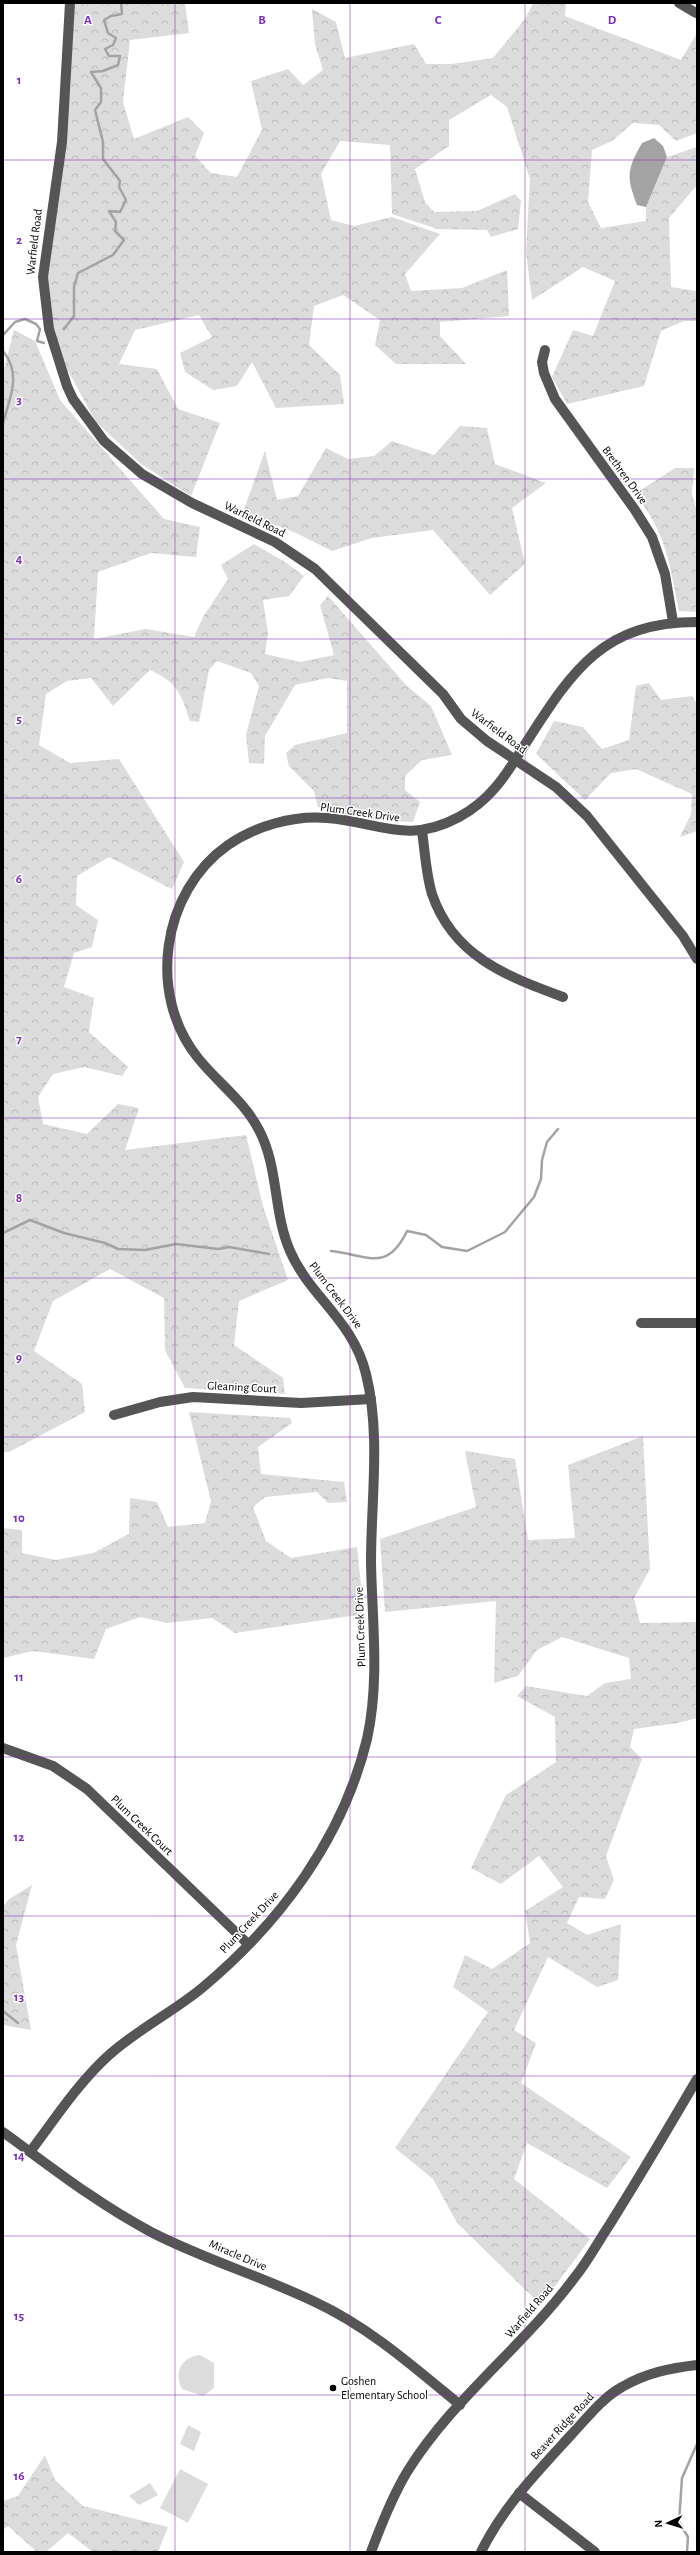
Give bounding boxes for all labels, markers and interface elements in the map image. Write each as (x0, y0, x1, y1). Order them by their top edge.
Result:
text: A (84, 14, 92, 27)
text: B (258, 14, 266, 27)
text: C (435, 14, 442, 27)
text: D (608, 14, 617, 27)
text: 1 (17, 74, 21, 87)
street label: Warfield Road (24, 208, 44, 276)
text: 2 (16, 234, 22, 247)
text: 3 (16, 394, 22, 407)
street label: Brethren Drive (600, 444, 650, 506)
street label: Warfield Road (222, 499, 288, 539)
text: 4 (16, 553, 23, 566)
street label: Warfield Road (469, 706, 529, 756)
text: 5 (16, 713, 22, 726)
street label: Plum Creek Drive (319, 800, 401, 824)
text: 6 (16, 873, 22, 886)
text: 7 (16, 1033, 22, 1046)
text: 8 (16, 1192, 22, 1205)
street label: Plum Creek Drive (307, 1259, 365, 1331)
text: 9 (16, 1352, 22, 1365)
street label: Gleaning Court (207, 1379, 277, 1395)
text: 10 (13, 1512, 25, 1525)
street label: Plum Creek Drive (353, 1587, 367, 1667)
text: 11 (14, 1671, 24, 1684)
street label: Plum Creek Court (109, 1793, 175, 1857)
text: 12 (14, 1831, 24, 1844)
street label: Plum Creek Drive (217, 1889, 281, 1955)
text: 13 (14, 1991, 25, 2004)
text: 14 (13, 2150, 25, 2163)
street label: Miracle Drive (207, 2237, 269, 2273)
street label: Warfield Road (503, 2282, 555, 2340)
text: 15 (14, 2310, 25, 2323)
place label: Goshen Elementary School (341, 2375, 428, 2402)
marker: Goshen Elementary School (328, 2383, 338, 2393)
street label: Beaver Ridge Road (528, 2390, 596, 2462)
text: 16 (14, 2470, 24, 2483)
north arrow (648, 2503, 688, 2543)
text: N (653, 2519, 664, 2528)

